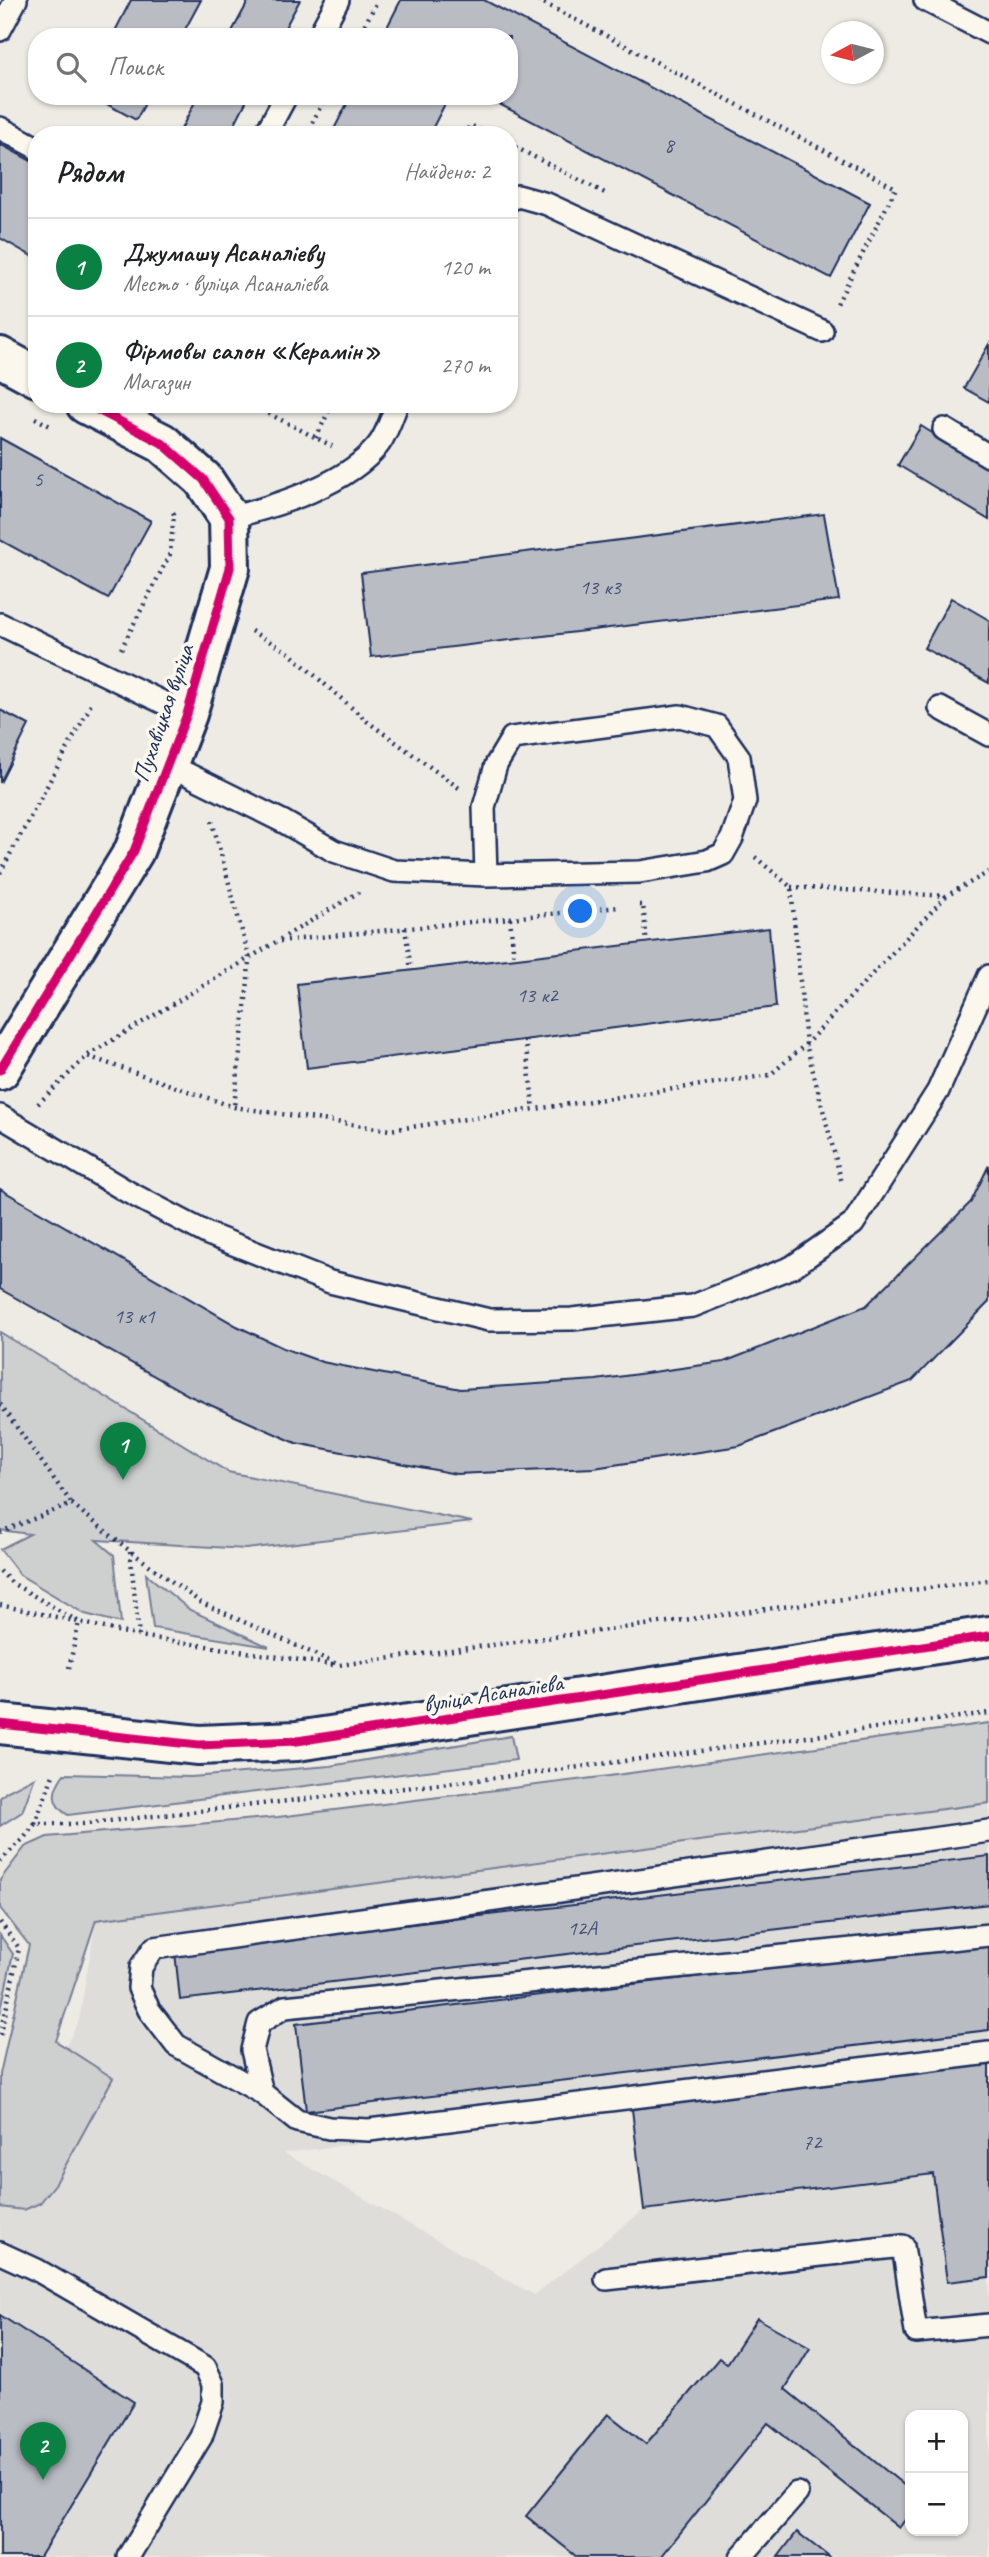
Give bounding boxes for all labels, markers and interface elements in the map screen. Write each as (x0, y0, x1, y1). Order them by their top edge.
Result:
north arrow (821, 21, 884, 84)
search box (28, 28, 518, 105)
icon: search (52, 48, 90, 86)
text: Поиск (108, 50, 163, 83)
house number: 8 (664, 132, 676, 158)
text: Рядом (56, 153, 123, 191)
text: Найдено: 2 (404, 157, 490, 186)
text: Джумашу Асаналіеву (123, 236, 324, 269)
text: 1 (74, 253, 84, 282)
text: 120 m (441, 253, 490, 282)
text: Место · вуліца Асаналіева (123, 269, 328, 298)
text: Фірмовы салон «Керамін» (123, 334, 381, 367)
text: 2 (74, 351, 84, 380)
text: 270 m (441, 351, 490, 380)
text: Магазин (123, 367, 190, 396)
house number: 5 (33, 466, 44, 492)
house number: 13 к3 (579, 574, 622, 600)
street label: Пухавіцкая вуліца (125, 639, 201, 786)
your location (563, 894, 597, 928)
house number: 13 к2 (516, 982, 559, 1008)
house number: 13 к1 (113, 1303, 156, 1329)
pin: 1 (100, 1422, 146, 1480)
street label: вуліца Асаналіева (421, 1667, 566, 1719)
house number: 12А (567, 1915, 598, 1941)
house number: 72 (803, 2129, 823, 2155)
map controls (905, 2410, 968, 2536)
button: + (905, 2410, 968, 2473)
pin: 2 (20, 2422, 66, 2480)
button: − (905, 2473, 968, 2536)

